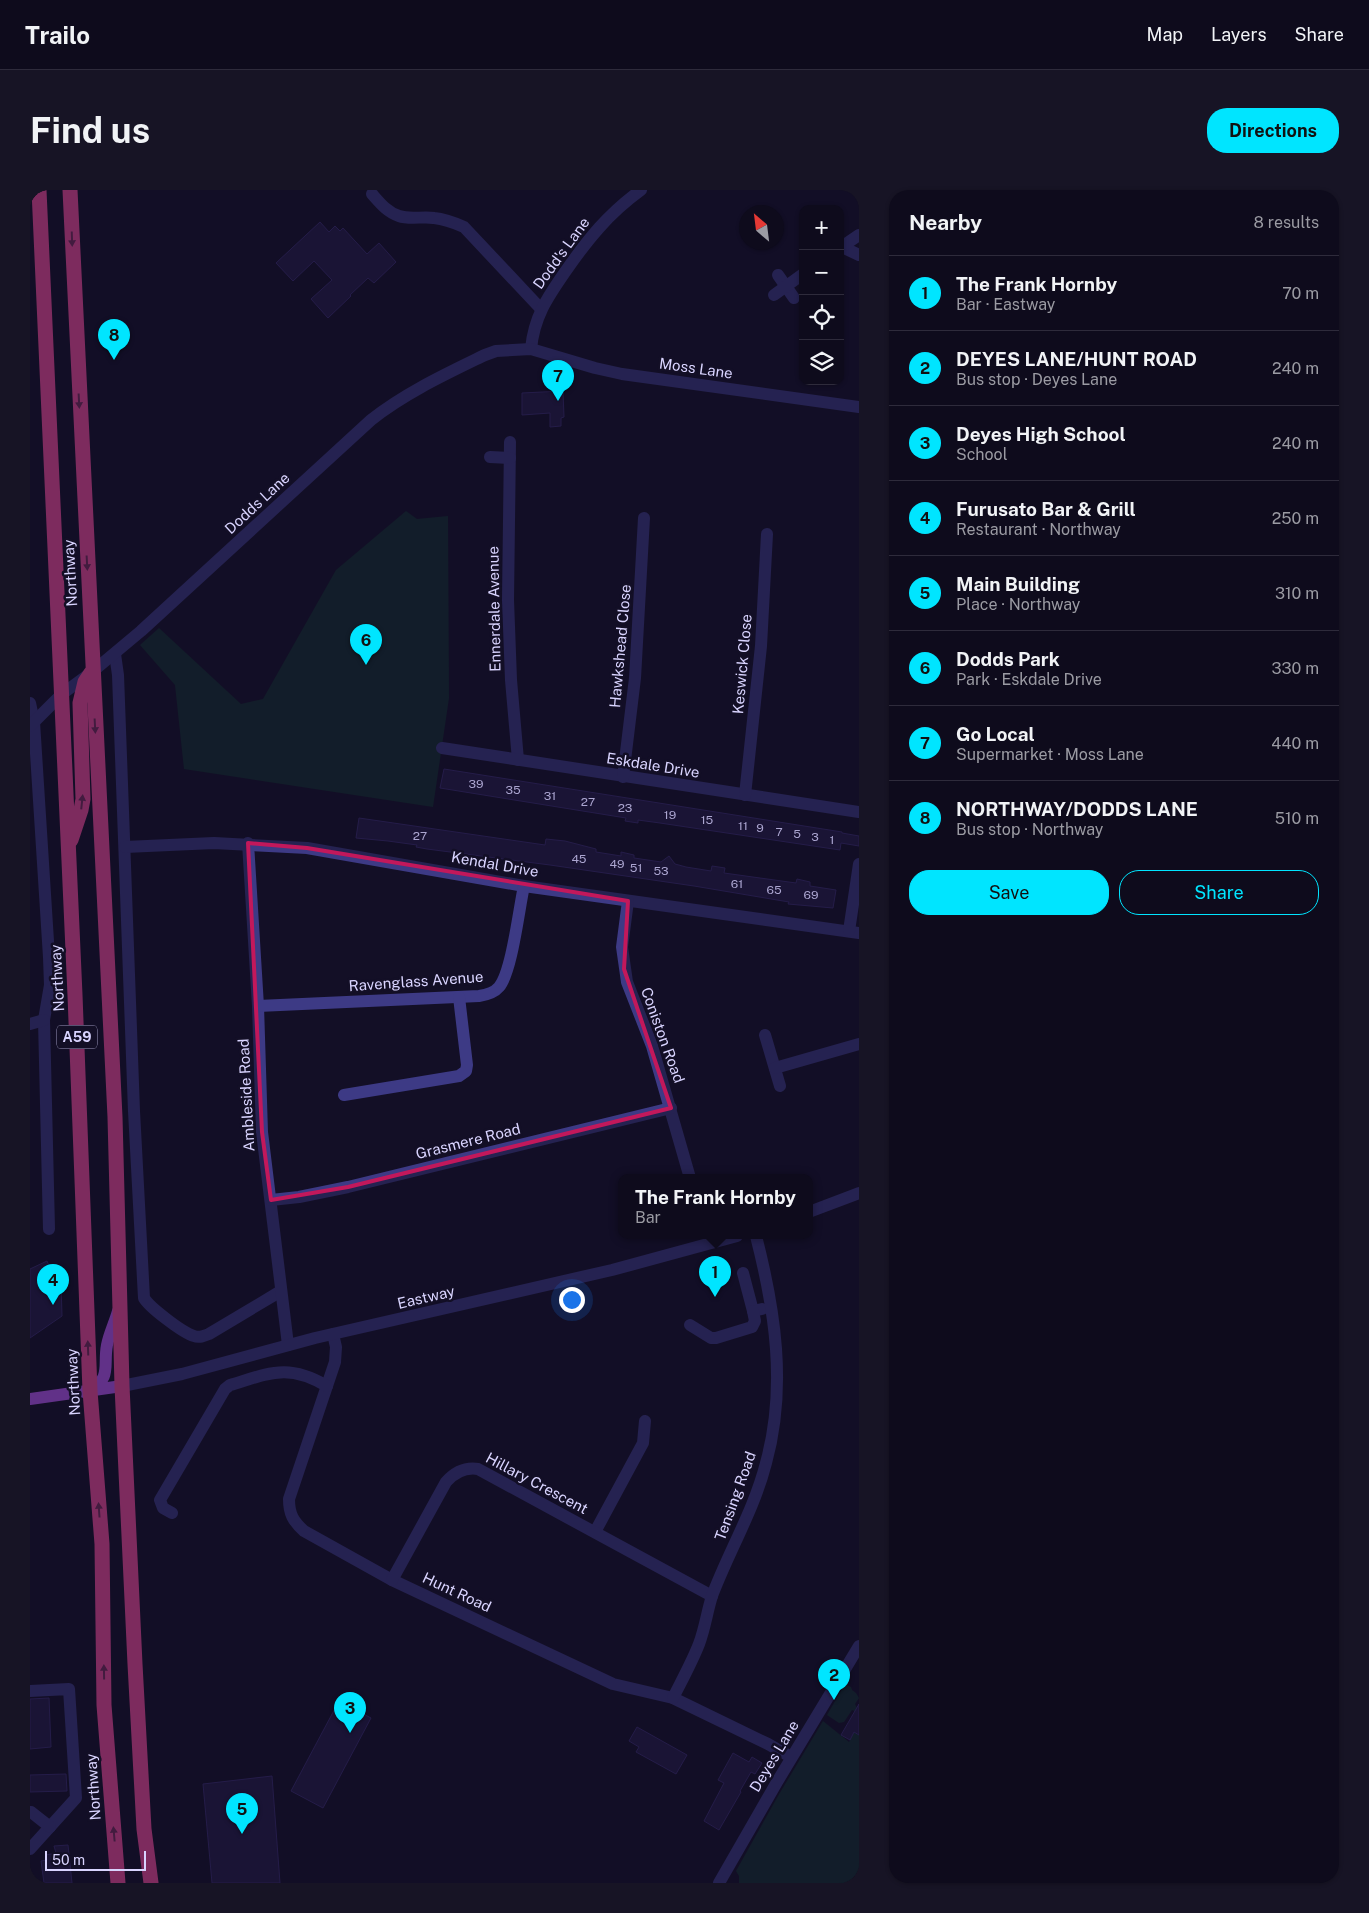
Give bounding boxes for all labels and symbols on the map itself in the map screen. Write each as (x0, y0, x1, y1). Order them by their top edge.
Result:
north arrow (739, 205, 784, 250)
street label: Dodd's Lane (529, 214, 593, 292)
one-way arrow (69, 231, 77, 247)
pin: 8 (98, 319, 130, 360)
street label: Moss Lane (658, 354, 734, 382)
pin: 7 (542, 360, 574, 401)
one-way arrow (76, 393, 84, 409)
street label: Dodds Lane (221, 469, 293, 537)
street label: Northway (60, 539, 80, 607)
street label: Ennerdale Avenue (484, 546, 504, 672)
one-way arrow (84, 556, 92, 572)
street label: Hawkshead Close (606, 584, 634, 708)
street label: Keswick Close (729, 613, 755, 715)
pin: 6 (350, 624, 382, 665)
one-way arrow (92, 718, 100, 734)
street label: Eskdale Drive (605, 749, 701, 781)
house number: 39 (469, 777, 483, 791)
house number: 35 (505, 783, 521, 797)
house number: 31 (544, 789, 556, 803)
one-way arrow (78, 794, 86, 810)
house number: 27 (581, 795, 595, 809)
house number: 23 (618, 801, 632, 815)
house number: 19 (664, 808, 676, 822)
house number: 15 (701, 813, 714, 827)
house number: 11 (738, 819, 748, 833)
house number: 9 (756, 821, 764, 835)
house number: 7 (775, 825, 783, 839)
house number: 5 (793, 827, 801, 841)
house number: 27 (413, 829, 427, 843)
house number: 3 (811, 830, 819, 844)
house number: 1 (830, 833, 834, 847)
street label: Kendal Drive (450, 848, 540, 880)
house number: 45 (571, 852, 587, 866)
house number: 49 (609, 857, 625, 871)
house number: 51 (630, 861, 642, 875)
house number: 53 (653, 864, 669, 878)
house number: 61 (731, 877, 743, 891)
house number: 65 (766, 883, 782, 897)
house number: 69 (804, 888, 818, 902)
street label: Northway (47, 944, 67, 1012)
street label: Ravenglass Avenue (348, 968, 484, 994)
street label: Coniston Road (638, 985, 688, 1085)
road number: A59 (57, 1026, 97, 1049)
street label: Ambleside Road (235, 1038, 257, 1152)
street label: Grasmere Road (414, 1120, 522, 1162)
pin: 1 (699, 1256, 731, 1297)
pin: 4 (37, 1264, 69, 1305)
street label: Eastway (396, 1282, 456, 1312)
your location (559, 1287, 585, 1313)
one-way arrow (84, 1340, 92, 1356)
street label: Northway (63, 1348, 83, 1416)
street label: Hillary Crescent (483, 1449, 591, 1517)
street label: Tensing Road (711, 1449, 759, 1543)
one-way arrow (95, 1502, 103, 1518)
street label: Hunt Road (420, 1569, 494, 1615)
pin: 2 (818, 1659, 850, 1700)
one-way arrow (99, 1664, 107, 1680)
pin: 3 (334, 1692, 366, 1733)
street label: Deyes Lane (746, 1717, 802, 1795)
street label: Northway (82, 1753, 104, 1821)
pin: 5 (226, 1793, 258, 1834)
one-way arrow (110, 1826, 118, 1842)
scale bar (45, 1848, 146, 1871)

